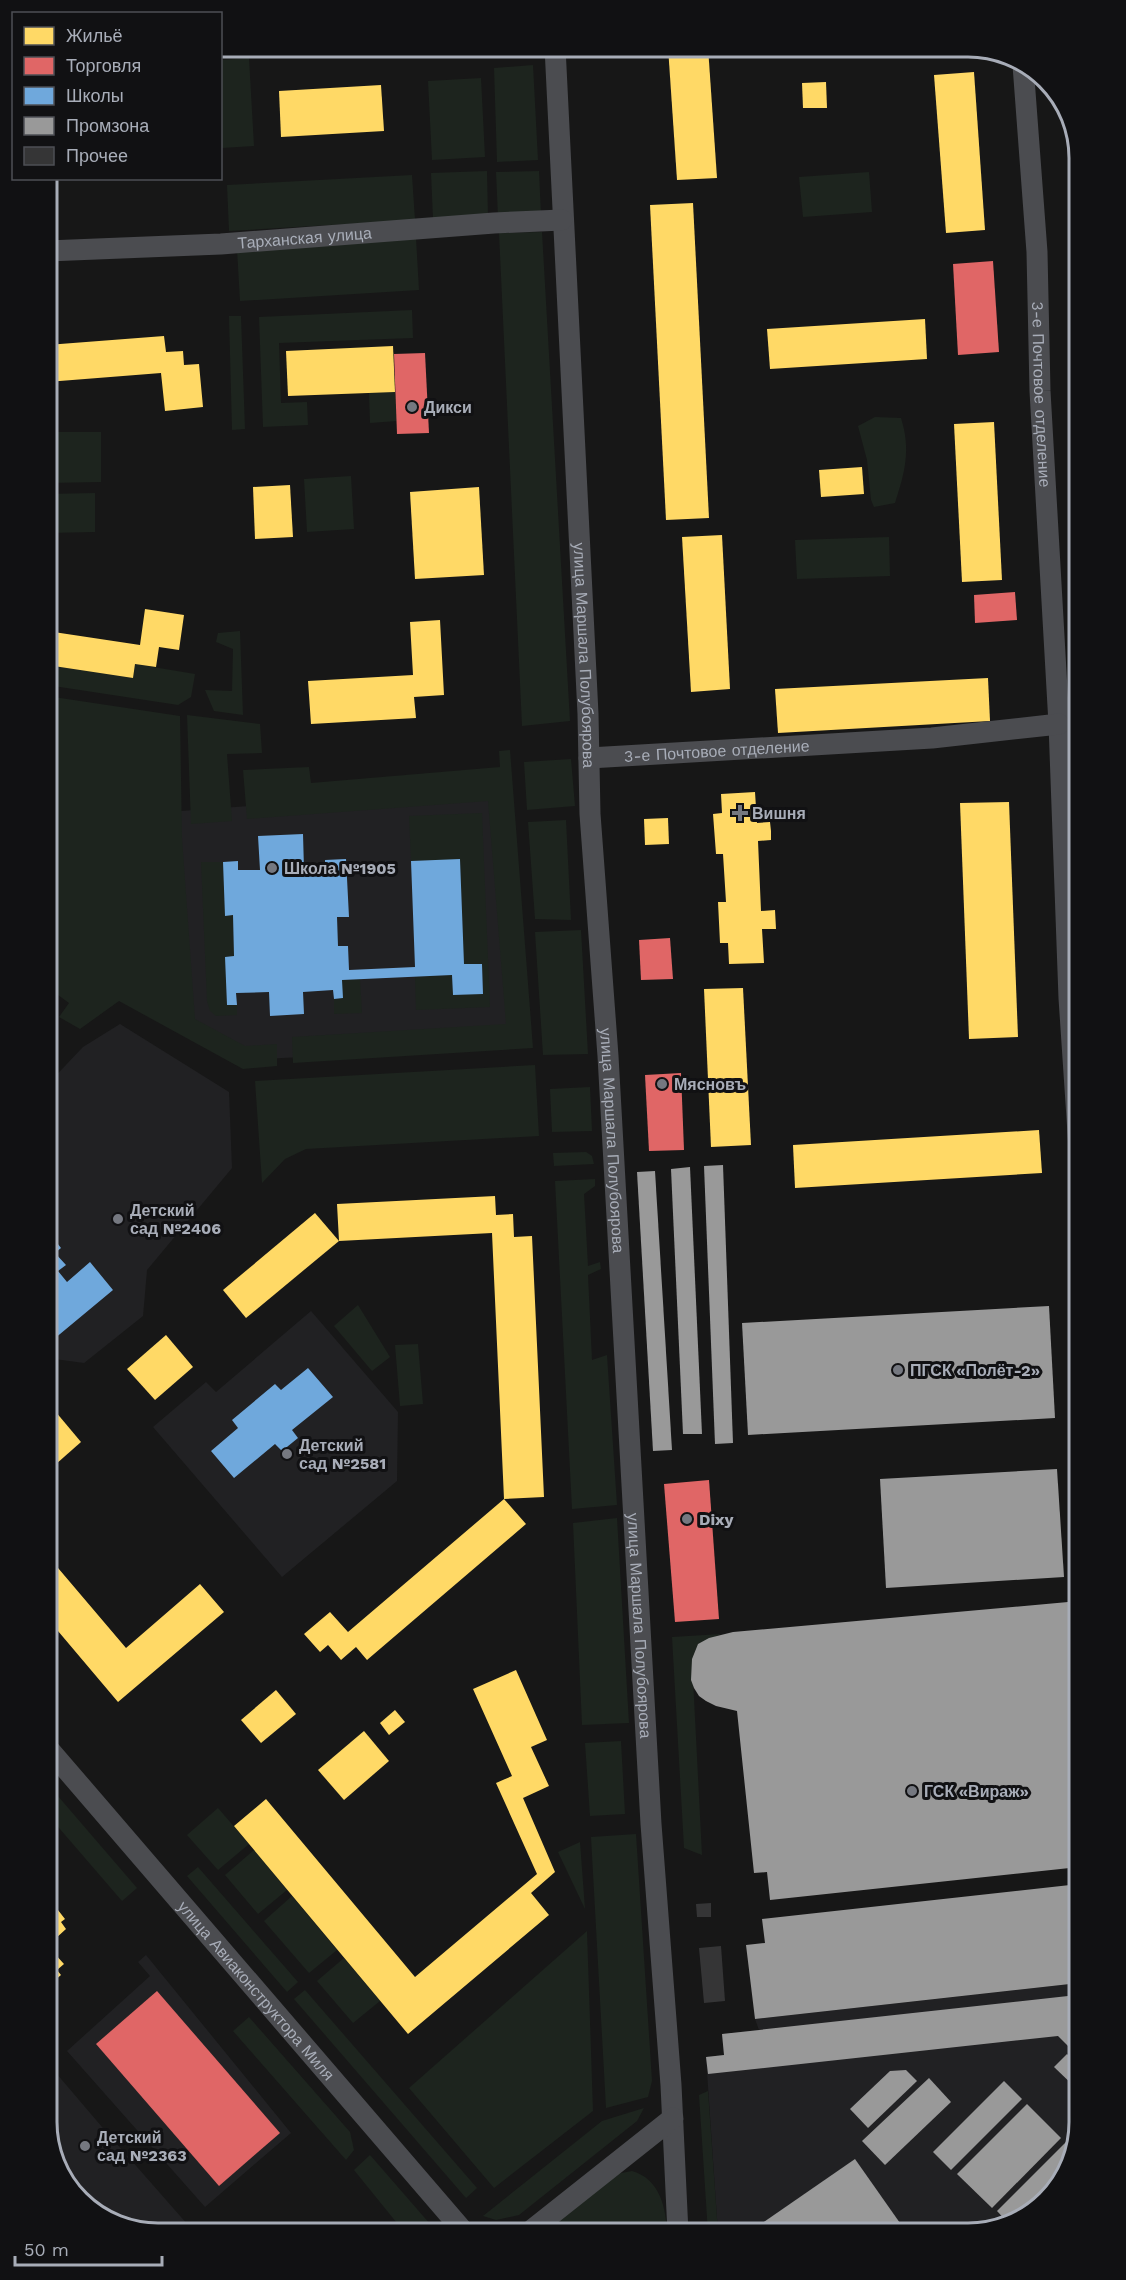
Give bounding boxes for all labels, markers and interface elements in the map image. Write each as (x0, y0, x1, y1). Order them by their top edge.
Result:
legend (12, 12, 222, 180)
text: Жильё (66, 25, 123, 46)
text: Торговля (66, 55, 141, 76)
text: Школы (66, 85, 124, 106)
text: Промзона (66, 115, 150, 136)
text: Прочее (66, 145, 128, 166)
street label: Тарханская улица (237, 223, 373, 252)
street label: 3-е Почтовое отделение (1029, 301, 1055, 488)
place label: Дикси (424, 398, 472, 417)
marker: Дикси (405, 400, 419, 414)
street label: улица Маршала Полубоярова (570, 542, 599, 768)
street label: 3-е Почтовое отделение (623, 736, 810, 765)
place label: Вишня (752, 804, 806, 823)
marker: Вишня (733, 806, 747, 820)
place label: Школа №1905 (284, 859, 396, 878)
marker: Школа №1905 (265, 861, 279, 875)
street label: улица Маршала Полубоярова (596, 1027, 629, 1254)
place label: Мясновъ (674, 1075, 746, 1094)
marker: Мясновъ (655, 1077, 669, 1091)
place label: Детский сад №2406 (130, 1201, 221, 1238)
marker: Детский сад №2406 (111, 1212, 125, 1226)
place label: ПГСК «Полёт-2» (910, 1361, 1040, 1380)
marker: ПГСК «Полёт-2» (891, 1363, 905, 1377)
place label: Детский сад №2581 (299, 1436, 386, 1473)
marker: Детский сад №2581 (280, 1447, 294, 1461)
place label: Dixy (699, 1510, 735, 1529)
street label: улица Маршала Полубоярова (624, 1512, 656, 1739)
marker: Dixy (680, 1512, 694, 1526)
place label: ГСК «Вираж» (924, 1782, 1029, 1801)
marker: ГСК «Вираж» (905, 1784, 919, 1798)
street label: улица Авиаконструктора Миля (174, 1897, 339, 2084)
place label: Детский сад №2363 (97, 2128, 187, 2165)
marker: Детский сад №2363 (78, 2139, 92, 2153)
scale bar (15, 2229, 162, 2267)
text: 50 m (24, 2239, 69, 2260)

